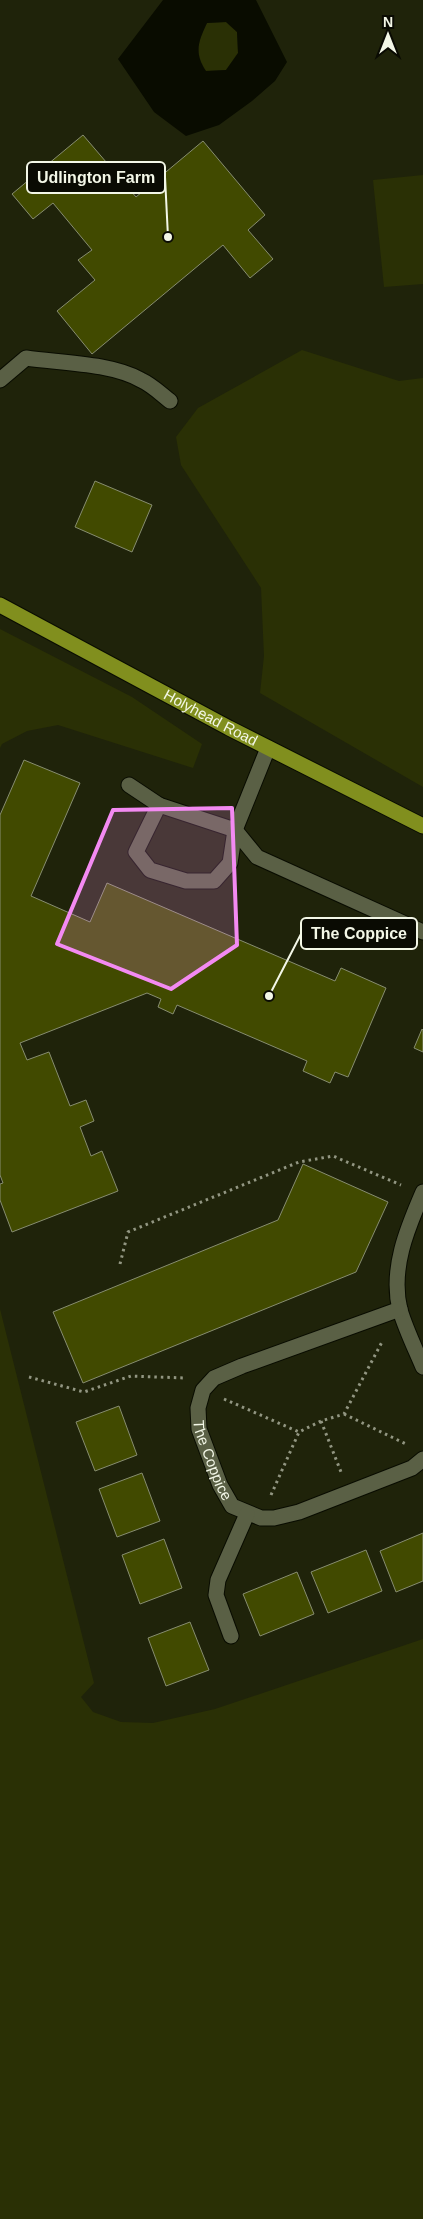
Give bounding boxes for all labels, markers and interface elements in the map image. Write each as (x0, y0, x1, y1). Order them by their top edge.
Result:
north arrow (363, 10, 413, 60)
text: N (383, 14, 393, 30)
callout: Udlington Farm (27, 162, 165, 193)
text: Udlington Farm (37, 169, 155, 186)
street label: Holyhead Road (161, 686, 261, 749)
callout: The Coppice (301, 918, 417, 949)
text: The Coppice (311, 925, 407, 942)
street label: The Coppice (191, 1420, 236, 1503)

